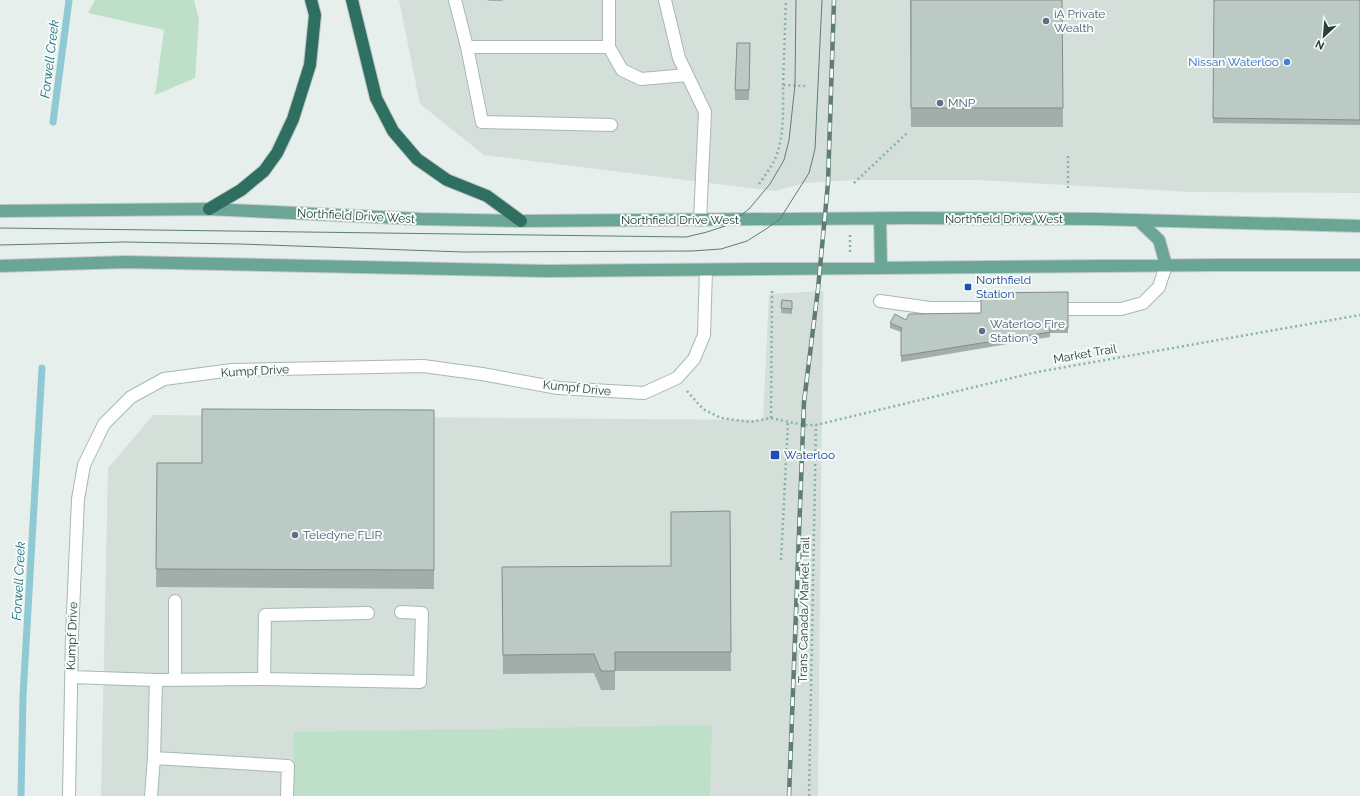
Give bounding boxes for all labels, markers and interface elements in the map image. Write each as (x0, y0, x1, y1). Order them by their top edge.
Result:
place label: iA Private Wealth (1054, 7, 1105, 35)
marker: iA Private Wealth (1041, 16, 1051, 26)
north arrow (1304, 16, 1344, 56)
water label: Forwell Creek (37, 19, 62, 99)
text: N (1313, 37, 1326, 52)
place label: Nissan Waterloo (1188, 55, 1279, 69)
marker: Nissan Waterloo (1282, 57, 1292, 67)
place label: MNP (948, 96, 976, 110)
marker: MNP (935, 98, 945, 108)
street label: Northfield Drive West (297, 206, 415, 226)
street label: Northfield Drive West (945, 212, 1063, 226)
street label: Northfield Drive West (621, 213, 739, 227)
place label: Northfield Station (976, 273, 1031, 301)
marker: Northfield Station (963, 282, 973, 292)
place label: Waterloo Fire Station 3 (990, 317, 1065, 345)
marker: Waterloo Fire Station 3 (977, 326, 987, 336)
street label: Market Trail (1052, 341, 1118, 366)
street label: Kumpf Drive (221, 362, 289, 380)
street label: Kumpf Drive (542, 377, 612, 399)
place label: Waterloo (784, 448, 835, 462)
marker: Waterloo (769, 449, 781, 461)
place label: Teledyne FLIR (303, 528, 382, 542)
marker: Teledyne FLIR (290, 530, 300, 540)
street label: Trans Canada/Market Trail (796, 536, 812, 683)
water label: Forwell Creek (9, 541, 28, 621)
street label: Kumpf Drive (64, 602, 80, 670)

